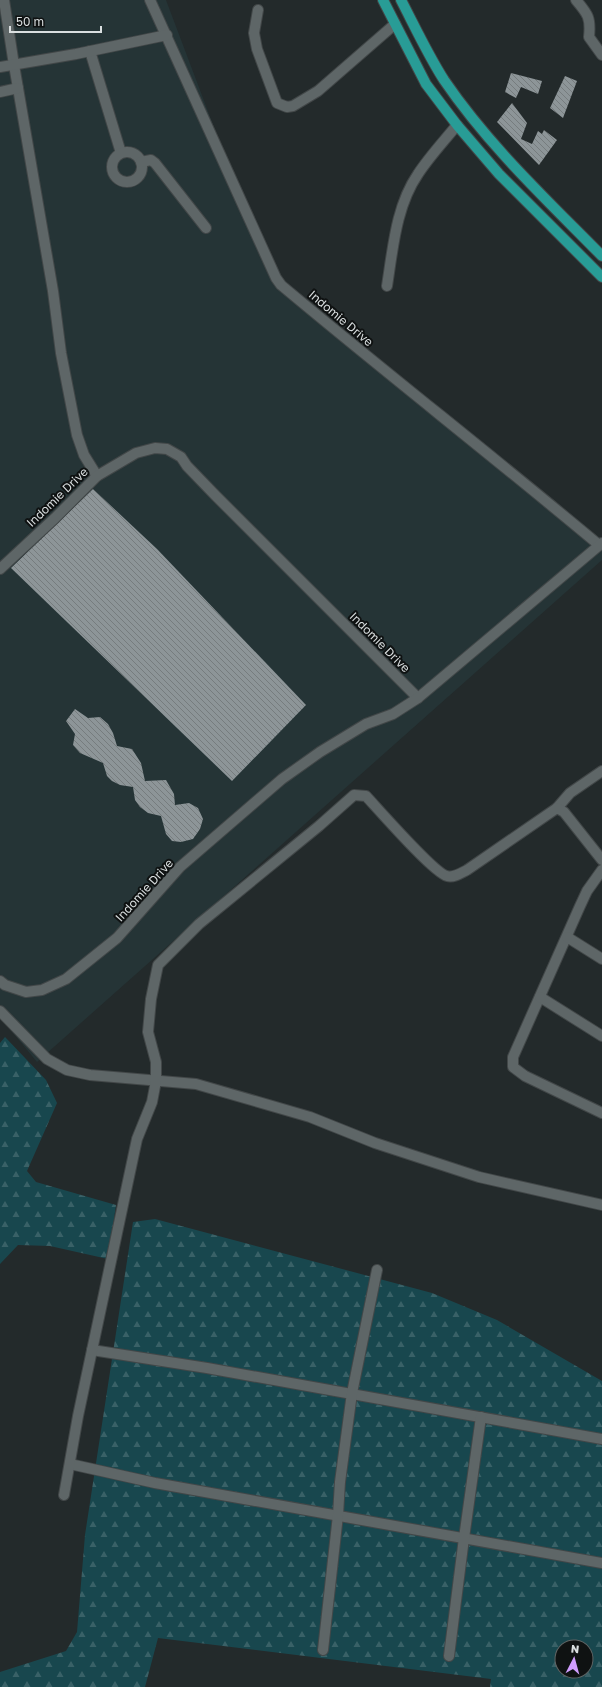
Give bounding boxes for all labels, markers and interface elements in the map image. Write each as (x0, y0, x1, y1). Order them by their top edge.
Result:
scale bar (10, 8, 101, 34)
text: 50 m (16, 14, 44, 29)
street label: Indomie Drive (306, 287, 376, 349)
street label: Indomie Drive (23, 464, 91, 530)
street label: Indomie Drive (347, 609, 413, 675)
street label: Indomie Drive (112, 856, 176, 924)
north arrow (554, 1639, 594, 1679)
text: N (570, 1642, 580, 1655)

